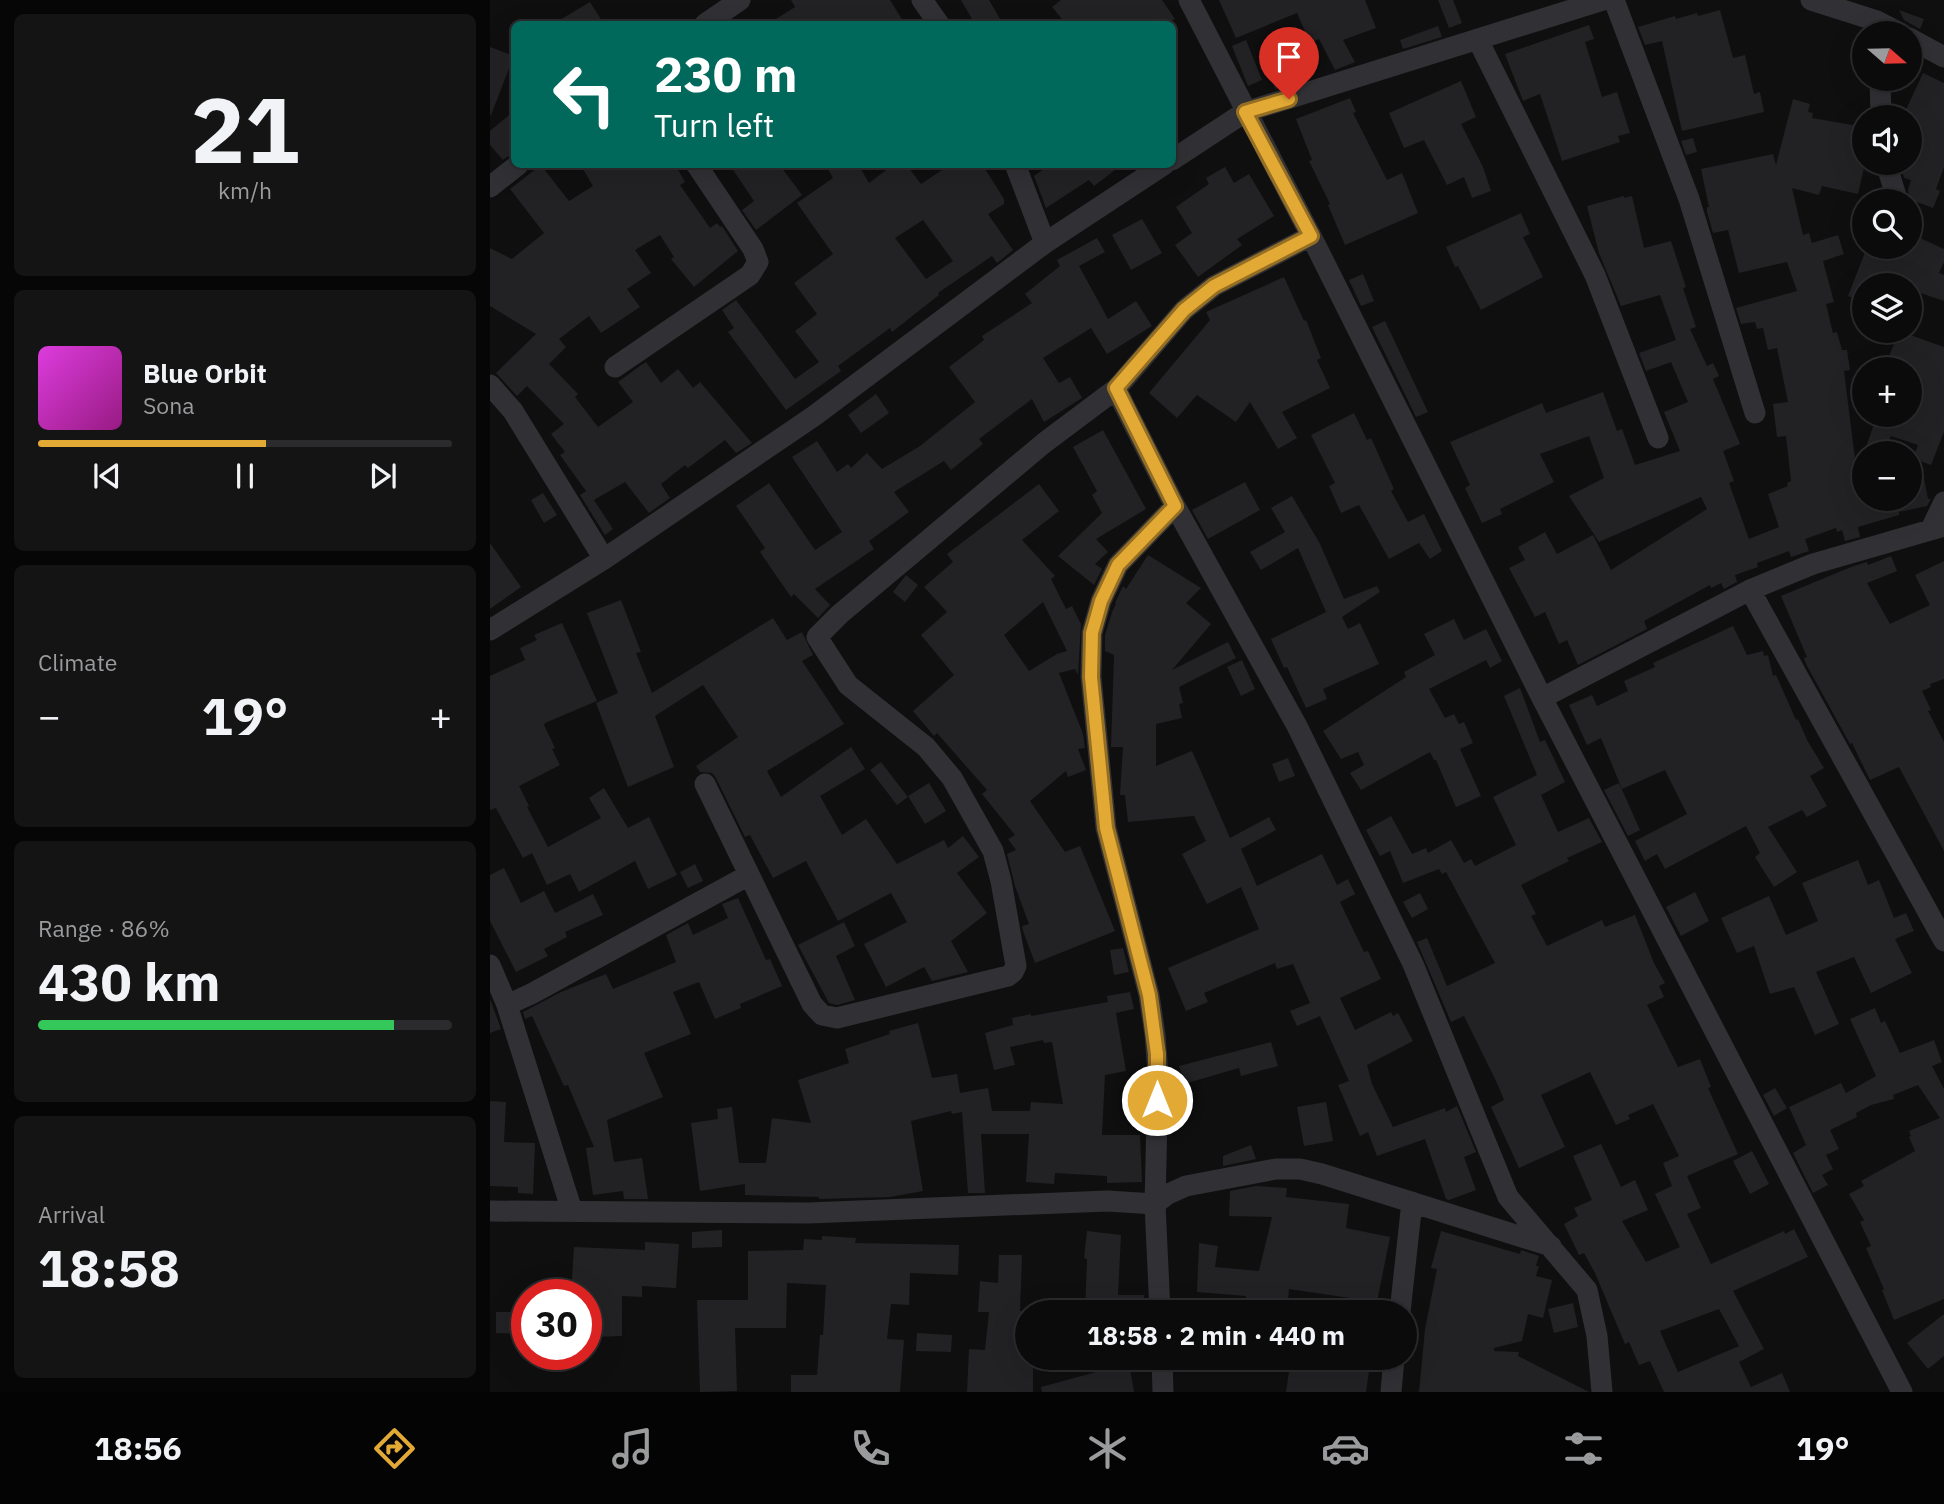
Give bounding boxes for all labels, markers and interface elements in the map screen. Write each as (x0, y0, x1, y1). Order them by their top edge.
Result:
north arrow (1852, 21, 1922, 91)
map controls (1852, 21, 1922, 511)
pin (1259, 27, 1319, 99)
icon: arrive (1270, 38, 1308, 76)
text: 230 m (654, 42, 798, 105)
icon: left (539, 49, 630, 140)
text: 21 (190, 70, 300, 188)
text: Turn left (654, 104, 774, 146)
button: sound (1852, 105, 1922, 175)
text: km/h (218, 175, 272, 205)
button: search (1852, 189, 1922, 259)
button: layers (1852, 273, 1922, 343)
text: Blue Orbit (143, 356, 267, 390)
button: + (1852, 357, 1922, 427)
text: Sona (143, 390, 195, 420)
button: − (1852, 441, 1922, 511)
icon: previous (88, 457, 126, 495)
icon: pause (226, 457, 264, 495)
icon: next (364, 457, 402, 495)
text: Climate (38, 647, 117, 677)
text: 19° (202, 682, 288, 749)
text: − (38, 691, 61, 740)
text: + (429, 691, 452, 740)
text: Range · 86% (38, 913, 170, 943)
text: 430 km (38, 948, 220, 1015)
position arrow (1120, 1063, 1194, 1137)
text: Arrival (38, 1199, 105, 1229)
text: 18:58 (38, 1234, 180, 1301)
speed limit sign: 30 (511, 1279, 602, 1370)
text: 18:58 · 2 min · 440 m (1087, 1318, 1345, 1352)
icon: directions (370, 1424, 419, 1473)
icon: music (608, 1424, 657, 1473)
icon: phone (846, 1424, 895, 1473)
icon: climate (1083, 1424, 1132, 1473)
icon: car (1321, 1424, 1370, 1473)
icon: filters (1559, 1424, 1608, 1473)
text: 18:56 (94, 1427, 182, 1469)
text: 19° (1796, 1427, 1850, 1469)

